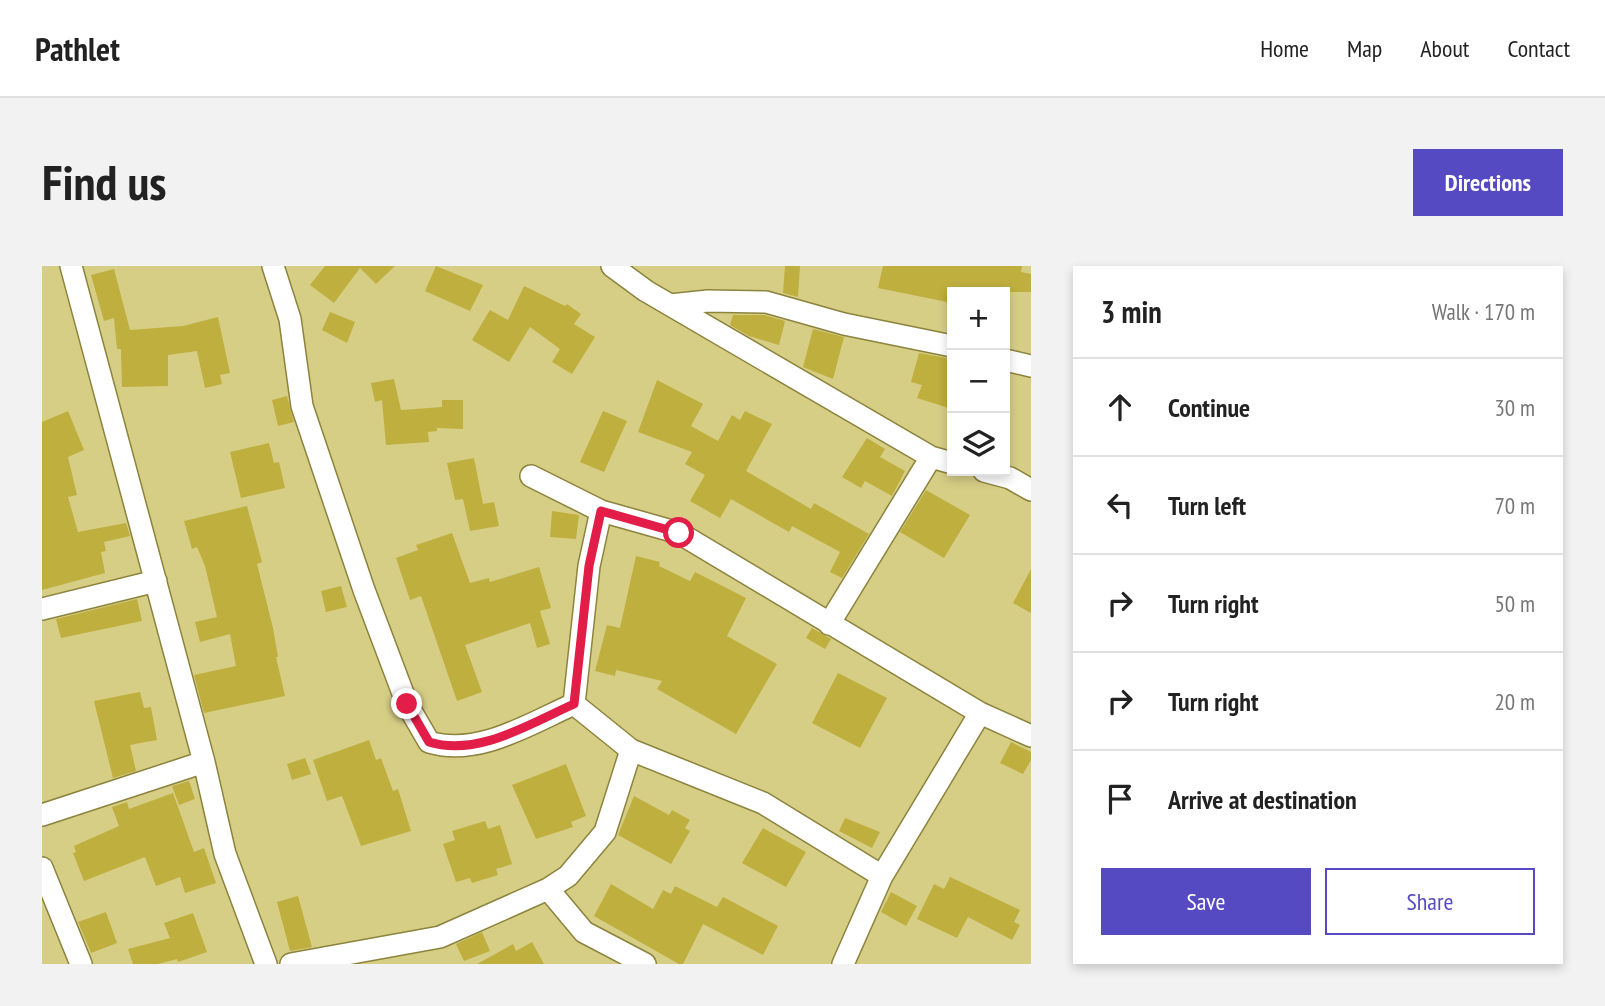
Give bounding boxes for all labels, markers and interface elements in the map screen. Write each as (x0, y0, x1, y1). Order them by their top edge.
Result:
text: Pathlet (35, 27, 120, 70)
text: Home (1260, 33, 1309, 64)
text: Map (1347, 33, 1382, 64)
text: About (1420, 33, 1469, 64)
text: Contact (1507, 33, 1570, 64)
button: Directions (1413, 149, 1563, 216)
text: Find us (42, 150, 166, 214)
map controls (947, 287, 1010, 476)
button: + (947, 287, 1010, 350)
text: 3 min (1101, 292, 1162, 331)
text: Walk · 170 m (1432, 297, 1535, 326)
button: − (947, 350, 1010, 413)
icon: ahead (1101, 388, 1139, 426)
text: Continue (1168, 391, 1250, 424)
text: 30 m (1494, 393, 1535, 422)
button: layers (947, 413, 1010, 476)
icon: left (1101, 486, 1139, 524)
text: Turn left (1168, 489, 1246, 522)
text: 70 m (1494, 491, 1535, 520)
route start (663, 517, 694, 548)
icon: right (1101, 584, 1139, 622)
text: Turn right (1168, 587, 1259, 620)
text: 50 m (1494, 589, 1535, 618)
icon: right (1101, 682, 1139, 720)
text: Turn right (1168, 685, 1259, 718)
text: 20 m (1494, 687, 1535, 716)
route end (391, 688, 422, 719)
icon: arrive (1101, 780, 1139, 818)
text: Arrive at destination (1168, 783, 1357, 816)
button: Save (1101, 868, 1311, 935)
button: Share (1325, 868, 1535, 935)

